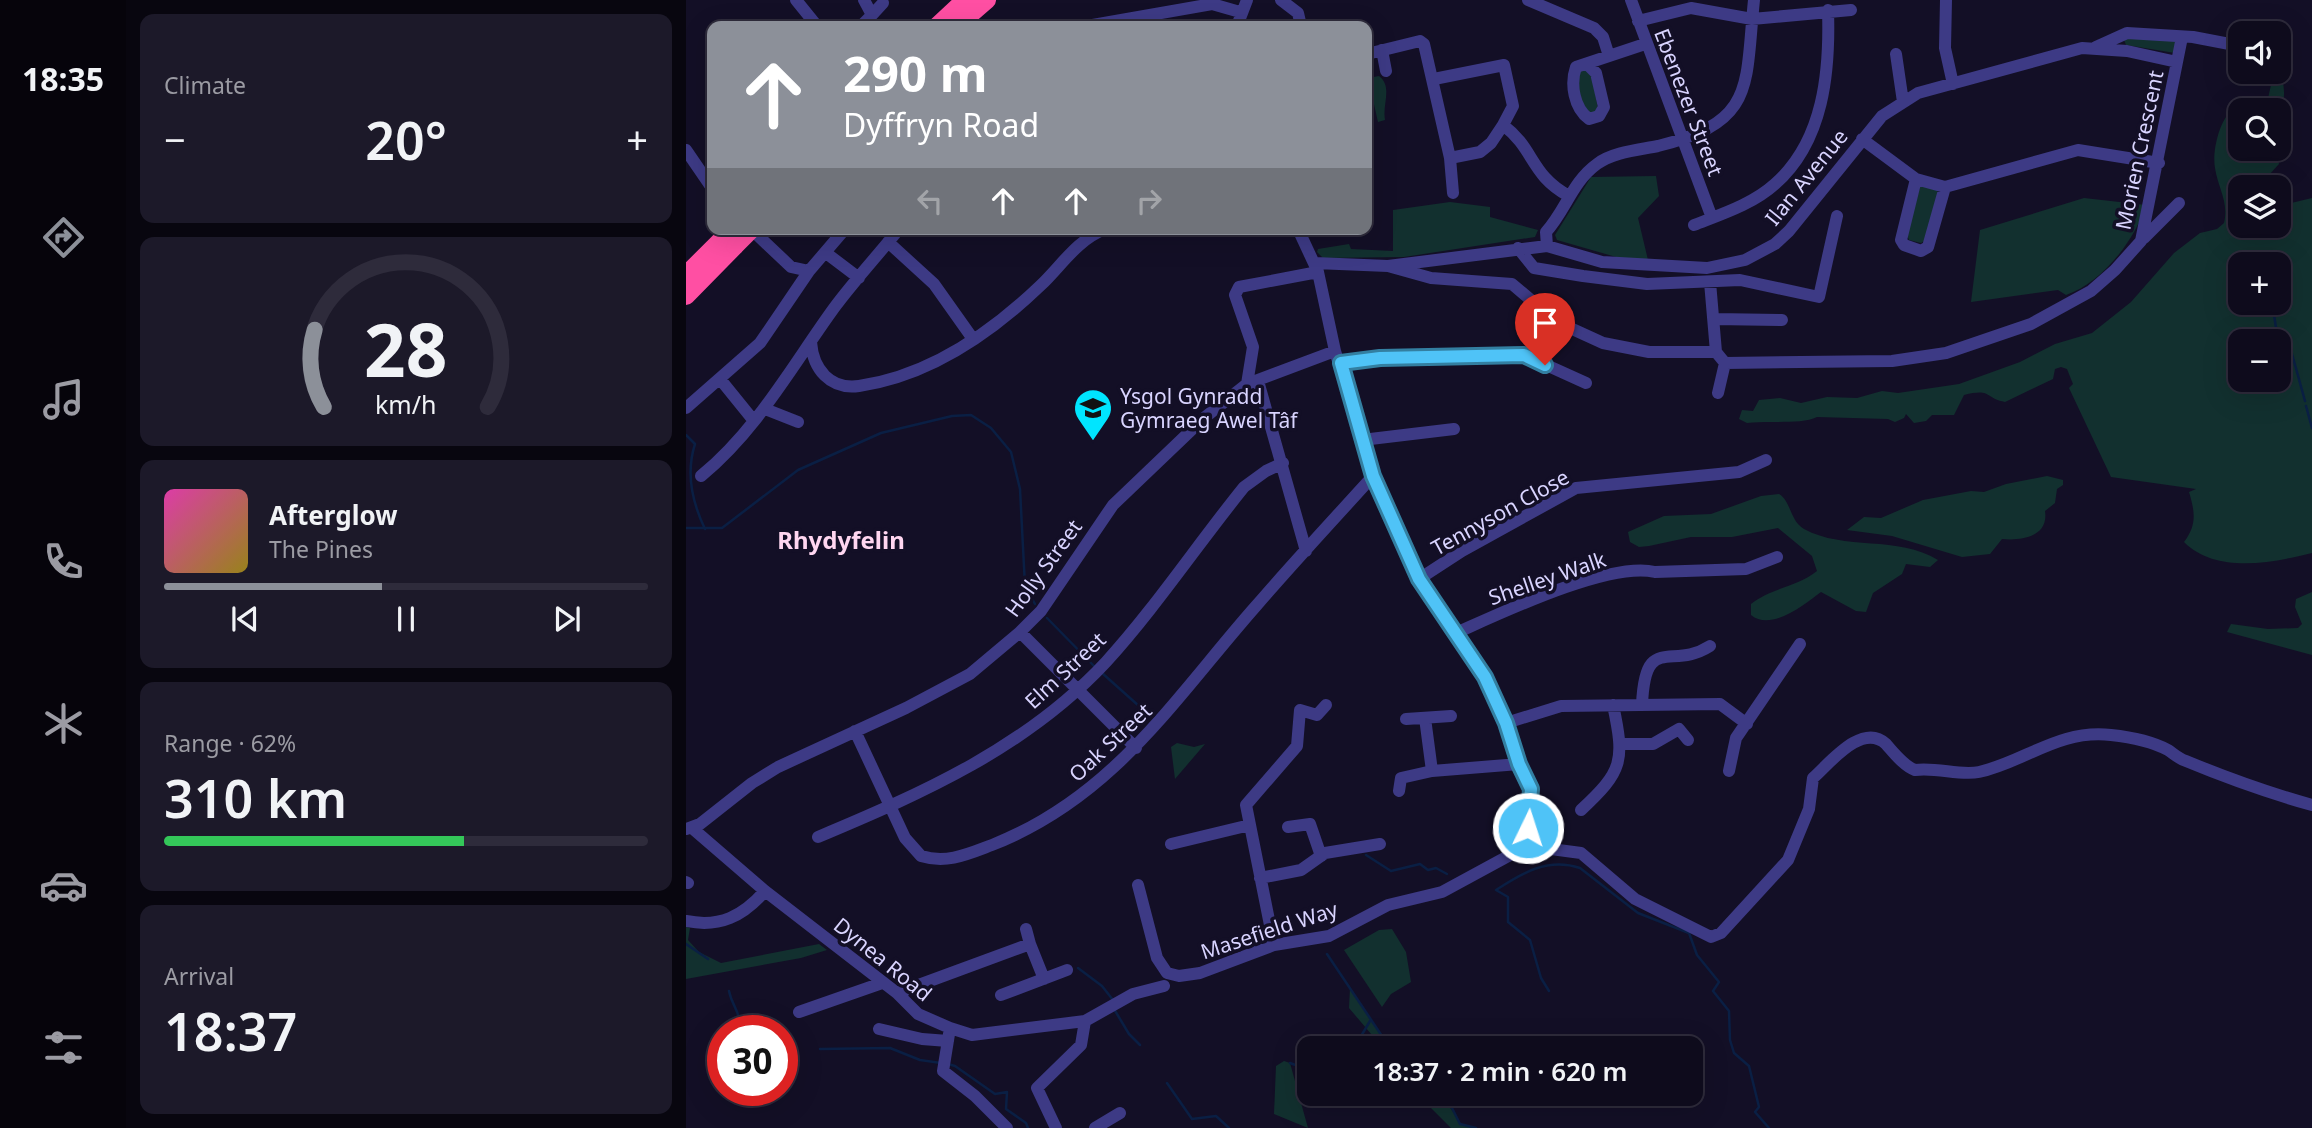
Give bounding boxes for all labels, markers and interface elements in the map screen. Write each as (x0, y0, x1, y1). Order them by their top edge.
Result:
map controls (2228, 21, 2291, 392)
button: sound (2228, 21, 2291, 84)
street label: Ebenezer Street (1648, 24, 1730, 180)
text: 290 m (843, 40, 988, 106)
icon: ahead (728, 49, 819, 140)
text: 18:35 (22, 57, 104, 100)
street label: Morien Crescent (2108, 67, 2170, 232)
text: Climate (164, 69, 246, 101)
button: search (2228, 98, 2291, 161)
text: Dyffryn Road (843, 103, 1039, 146)
text: 20° (365, 104, 447, 175)
text: − (164, 113, 186, 165)
text: + (626, 113, 648, 165)
street label: Ilan Avenue (1758, 123, 1854, 231)
button: layers (2228, 175, 2291, 238)
icon: left (911, 182, 949, 220)
icon: ahead (984, 182, 1022, 220)
icon: ahead (1057, 182, 1095, 220)
icon: right (1130, 182, 1168, 220)
icon: directions (39, 213, 88, 262)
button: + (2228, 252, 2291, 315)
pin (1515, 293, 1575, 365)
text: 28 (364, 300, 448, 399)
icon: arrive (1526, 304, 1564, 342)
button: − (2228, 329, 2291, 392)
icon: music (39, 375, 88, 424)
place label: Ysgol Gynradd Gymraeg Awel Tâf (1120, 382, 1299, 434)
text: km/h (375, 387, 437, 421)
school or university icon: Ysgol Gynradd Gymraeg Awel Tâf (1072, 387, 1114, 442)
street label: Tennyson Close (1426, 463, 1574, 561)
text: Afterglow (269, 497, 397, 533)
street label: Holly Street (998, 513, 1088, 622)
district label: Rhydyfelin (777, 523, 905, 556)
text: The Pines (269, 533, 373, 565)
icon: phone (39, 537, 88, 586)
street label: Shelley Walk (1485, 545, 1610, 611)
icon: previous (226, 600, 264, 638)
icon: pause (387, 600, 425, 638)
icon: next (548, 600, 586, 638)
street label: Elm Street (1019, 625, 1112, 715)
street label: Oak Street (1063, 696, 1158, 788)
icon: climate (39, 699, 88, 748)
text: Range · 62% (164, 727, 296, 759)
text: 310 km (164, 762, 347, 833)
position arrow (1491, 791, 1565, 865)
icon: car (39, 861, 88, 910)
street label: Masefield Way (1197, 895, 1341, 965)
street label: Dynea Road (828, 911, 938, 1007)
text: Arrival (164, 960, 234, 992)
text: 18:37 (164, 995, 297, 1066)
speed limit sign: 30 (707, 1015, 798, 1106)
icon: filters (39, 1023, 88, 1072)
text: 18:37 · 2 min · 620 m (1373, 1053, 1627, 1089)

